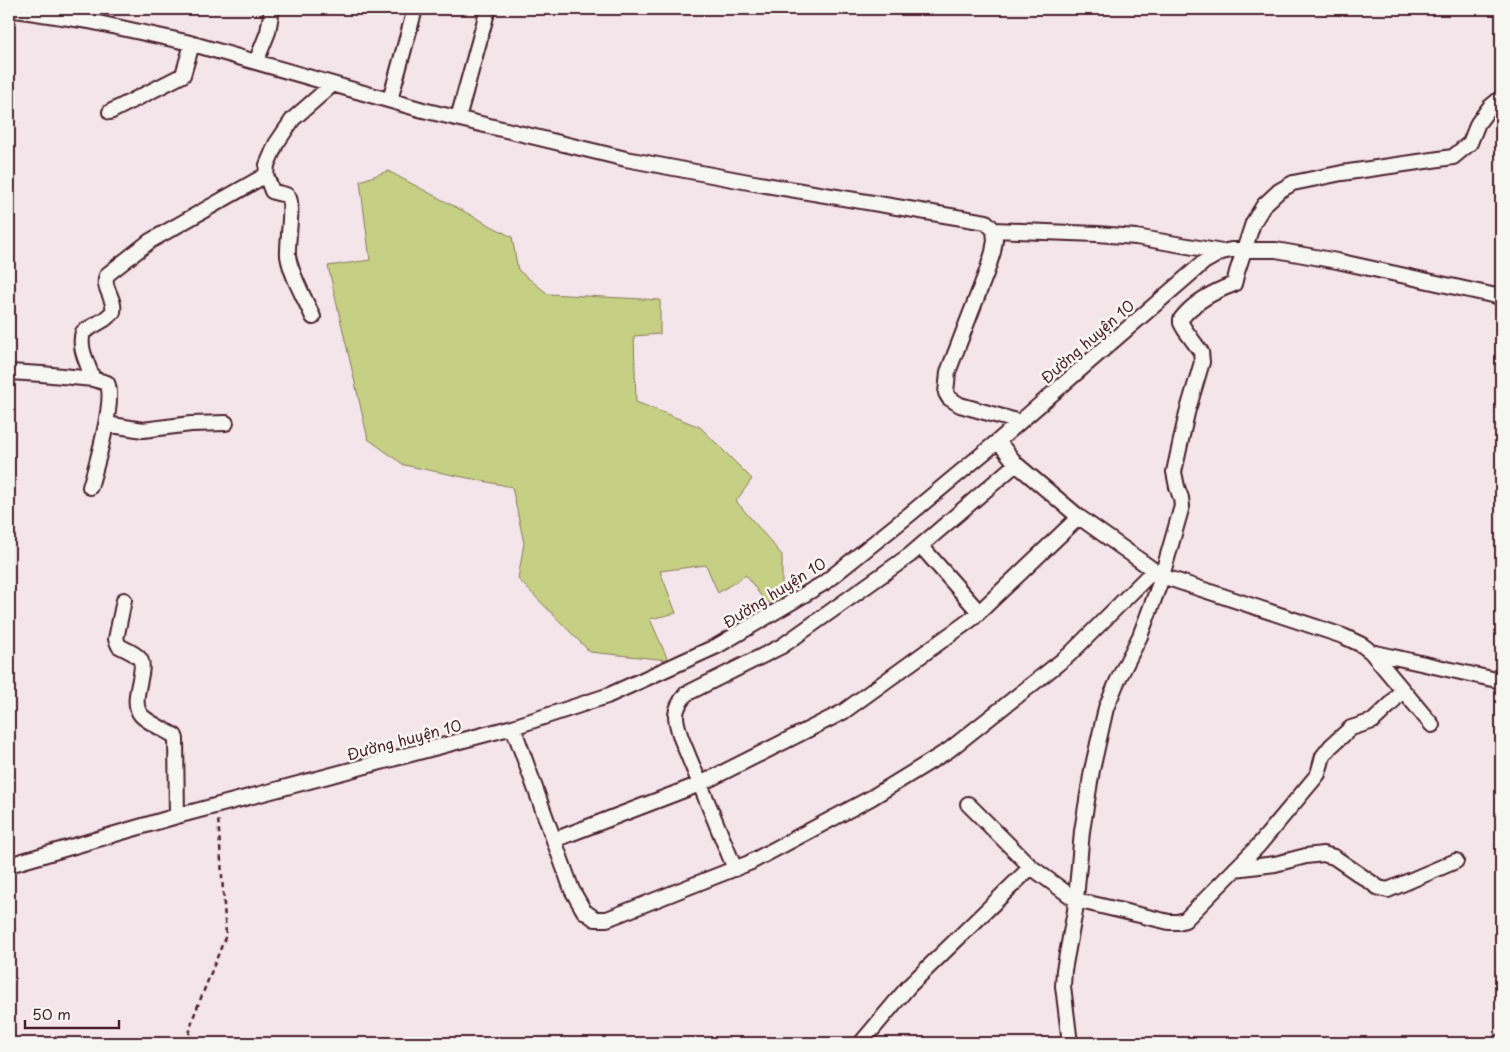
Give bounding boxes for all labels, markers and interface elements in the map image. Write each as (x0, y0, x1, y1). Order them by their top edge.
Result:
street label: Đường huyện 10 (1035, 294, 1139, 388)
street label: Đường huyện 10 (718, 551, 830, 633)
street label: Đường huyện 10 (344, 713, 464, 765)
scale bar (25, 997, 119, 1029)
text: 50 m (32, 1002, 71, 1025)

